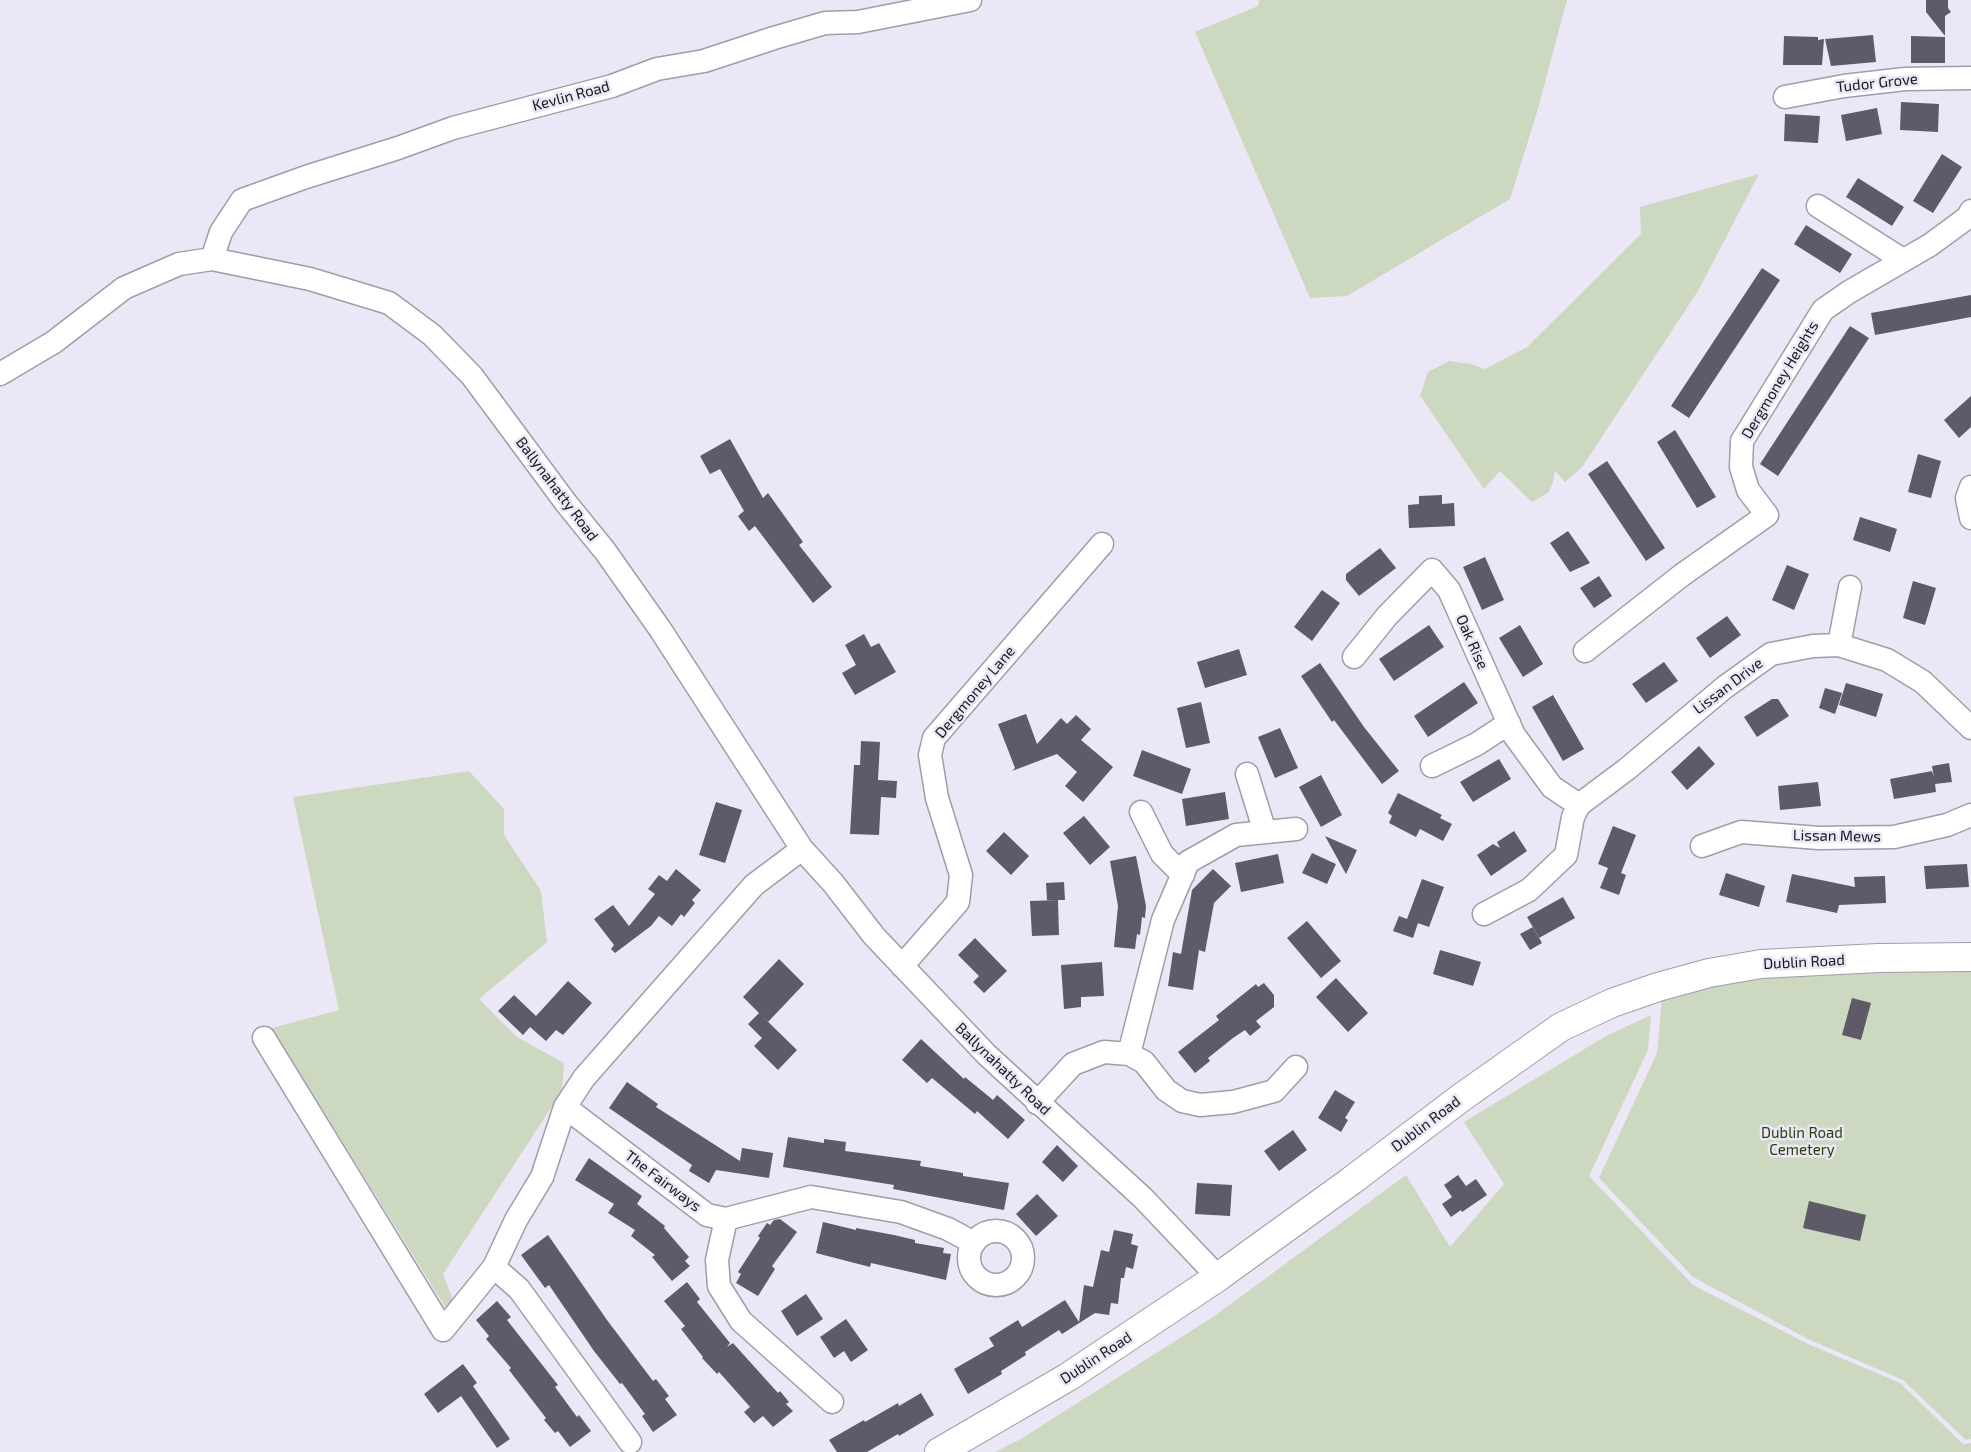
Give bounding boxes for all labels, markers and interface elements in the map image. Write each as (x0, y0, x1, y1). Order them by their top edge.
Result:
street label: Tudor Grove (1835, 70, 1919, 96)
street label: Kevlin Road (530, 77, 612, 115)
street label: Dergmoney Heights (1738, 318, 1822, 442)
street label: Ballynahatty Road (512, 434, 602, 544)
street label: Oak Rise (1452, 612, 1492, 672)
street label: Dergmoney Lane (931, 642, 1019, 742)
street label: Lissan Drive (1690, 654, 1766, 718)
street label: Lissan Mews (1793, 826, 1881, 846)
street label: Dublin Road (1763, 951, 1845, 973)
street label: Ballynahatty Road (952, 1019, 1054, 1119)
street label: Dublin Road (1388, 1092, 1464, 1156)
park label: Dublin Road Cemetery (1761, 1124, 1843, 1159)
street label: The Fairways (621, 1147, 705, 1215)
street label: Dublin Road (1057, 1328, 1135, 1388)

